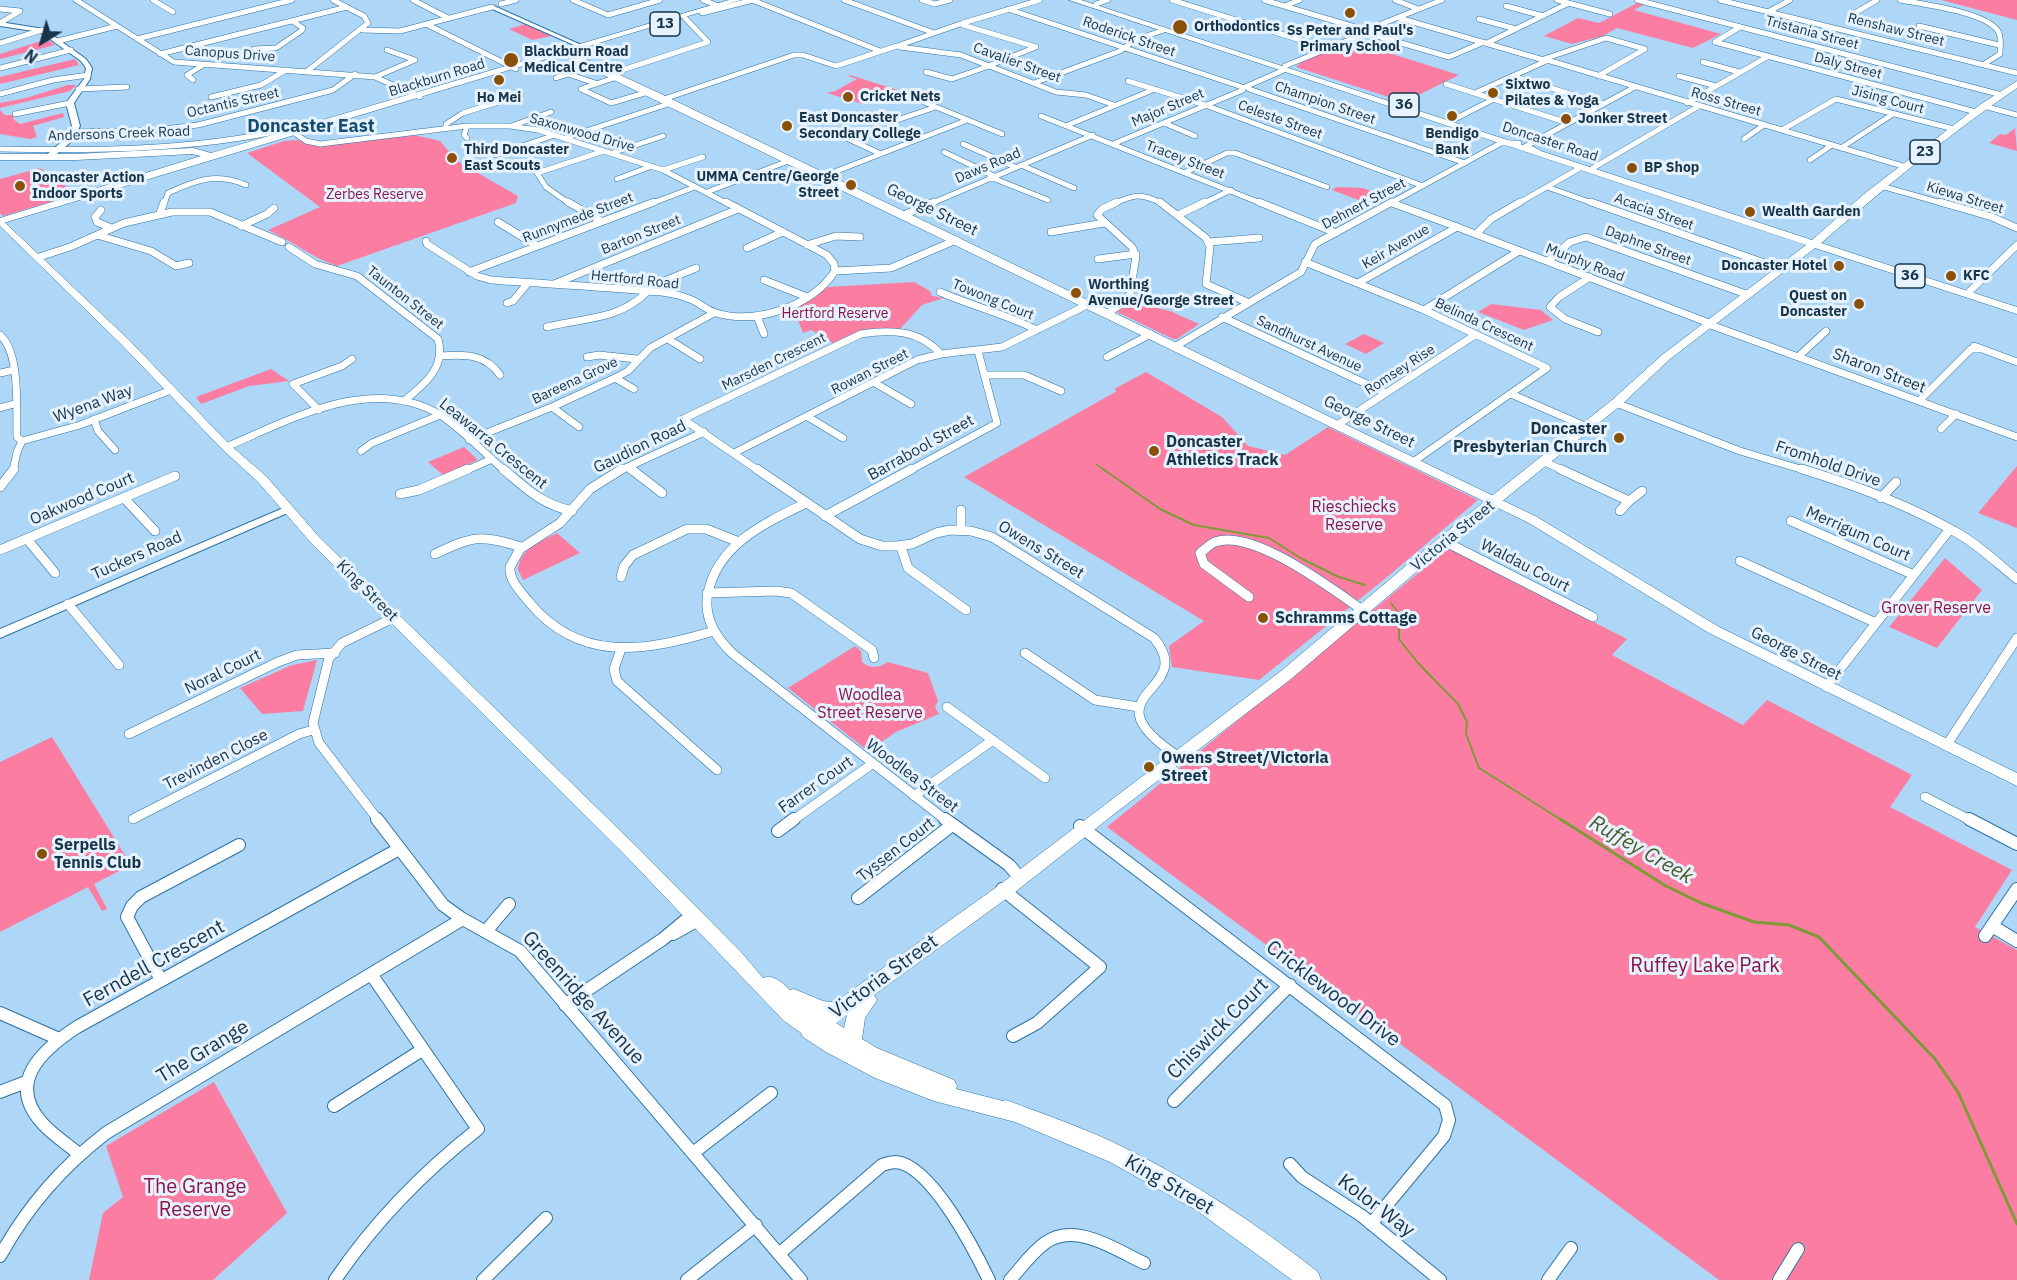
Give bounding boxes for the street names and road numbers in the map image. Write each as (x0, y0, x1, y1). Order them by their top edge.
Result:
street label: Renshaw Street (1846, 10, 1946, 50)
road number: 13 (650, 12, 680, 36)
street label: Tristania Street (1764, 12, 1860, 54)
street label: Roderick Street (1080, 13, 1178, 61)
street label: Cavalier Street (971, 39, 1063, 87)
street label: Canopus Drive (184, 42, 276, 66)
street label: Daly Street (1812, 49, 1884, 83)
street label: Blackburn Road (387, 55, 487, 101)
street label: Champion Street (1272, 78, 1378, 128)
street label: Jising Court (1850, 82, 1926, 118)
street label: Octantis Street (185, 84, 281, 122)
street label: Ross Street (1689, 84, 1763, 120)
street label: Major Street (1129, 85, 1207, 131)
road number: 36 (1389, 93, 1419, 117)
street label: Celeste Street (1235, 97, 1325, 143)
street label: Saxonwood Drive (528, 110, 636, 156)
street label: Doncaster Road (1500, 119, 1600, 165)
street label: Andersons Creek Road (47, 123, 191, 145)
street label: Tracey Street (1143, 137, 1227, 183)
road number: 23 (1910, 140, 1940, 164)
street label: Daws Road (953, 145, 1023, 187)
street label: Dehnert Street (1319, 175, 1409, 233)
street label: Kiewa Street (1924, 178, 2006, 218)
street label: George Street (883, 180, 981, 240)
street label: Runnymede Street (520, 189, 636, 247)
street label: Acacia Street (1612, 190, 1696, 234)
street label: Barton Street (599, 211, 683, 259)
street label: Keir Avenue (1359, 221, 1433, 273)
street label: Daphne Street (1603, 223, 1693, 269)
street label: Murphy Road (1543, 240, 1627, 286)
street label: Taunton Street (363, 263, 447, 333)
road number: 36 (1895, 264, 1925, 288)
street label: Hertford Road (590, 267, 680, 293)
street label: Towong Court (950, 276, 1036, 324)
street label: Belinda Crescent (1432, 295, 1536, 355)
street label: Sandhurst Avenue (1254, 312, 1364, 376)
street label: Marsden Crescent (719, 330, 829, 394)
street label: Romsey Rise (1362, 341, 1438, 399)
street label: Sharon Street (1830, 344, 1928, 398)
street label: Rowan Street (829, 345, 911, 399)
street label: Bareena Grove (529, 354, 621, 408)
street label: Wyena Way (51, 381, 135, 427)
street label: George Street (1320, 392, 1418, 452)
street label: Leawarra Crescent (435, 395, 551, 493)
street label: Barrabool Street (865, 411, 977, 485)
street label: Gaudion Road (591, 416, 689, 478)
street label: Fromhold Drive (1773, 437, 1883, 491)
street label: Oakwood Court (27, 468, 137, 530)
street label: Victoria Street (1407, 496, 1499, 576)
street label: Merrigum Court (1803, 502, 1913, 566)
street label: Owens Street (995, 517, 1087, 583)
street label: Tuckers Road (89, 528, 185, 584)
street label: Waldau Court (1477, 535, 1573, 597)
street label: King Street (332, 556, 402, 626)
street label: George Street (1747, 623, 1845, 685)
street label: Noral Court (182, 645, 264, 699)
street label: Trevinden Close (161, 725, 271, 795)
street label: Woodlea Street (862, 735, 962, 817)
street label: Farrer Court (775, 752, 857, 818)
street label: Tyssen Court (853, 814, 939, 886)
street label: Ferndell Crescent (79, 915, 229, 1013)
street label: Greenridge Avenue (517, 926, 649, 1070)
street label: Victoria Street (825, 930, 943, 1024)
street label: Cricklewood Drive (1261, 936, 1405, 1052)
street label: Chiswick Court (1162, 973, 1274, 1085)
street label: The Grange (153, 1015, 253, 1089)
street label: King Street (1120, 1150, 1218, 1220)
street label: Kolor Way (1333, 1169, 1419, 1243)

